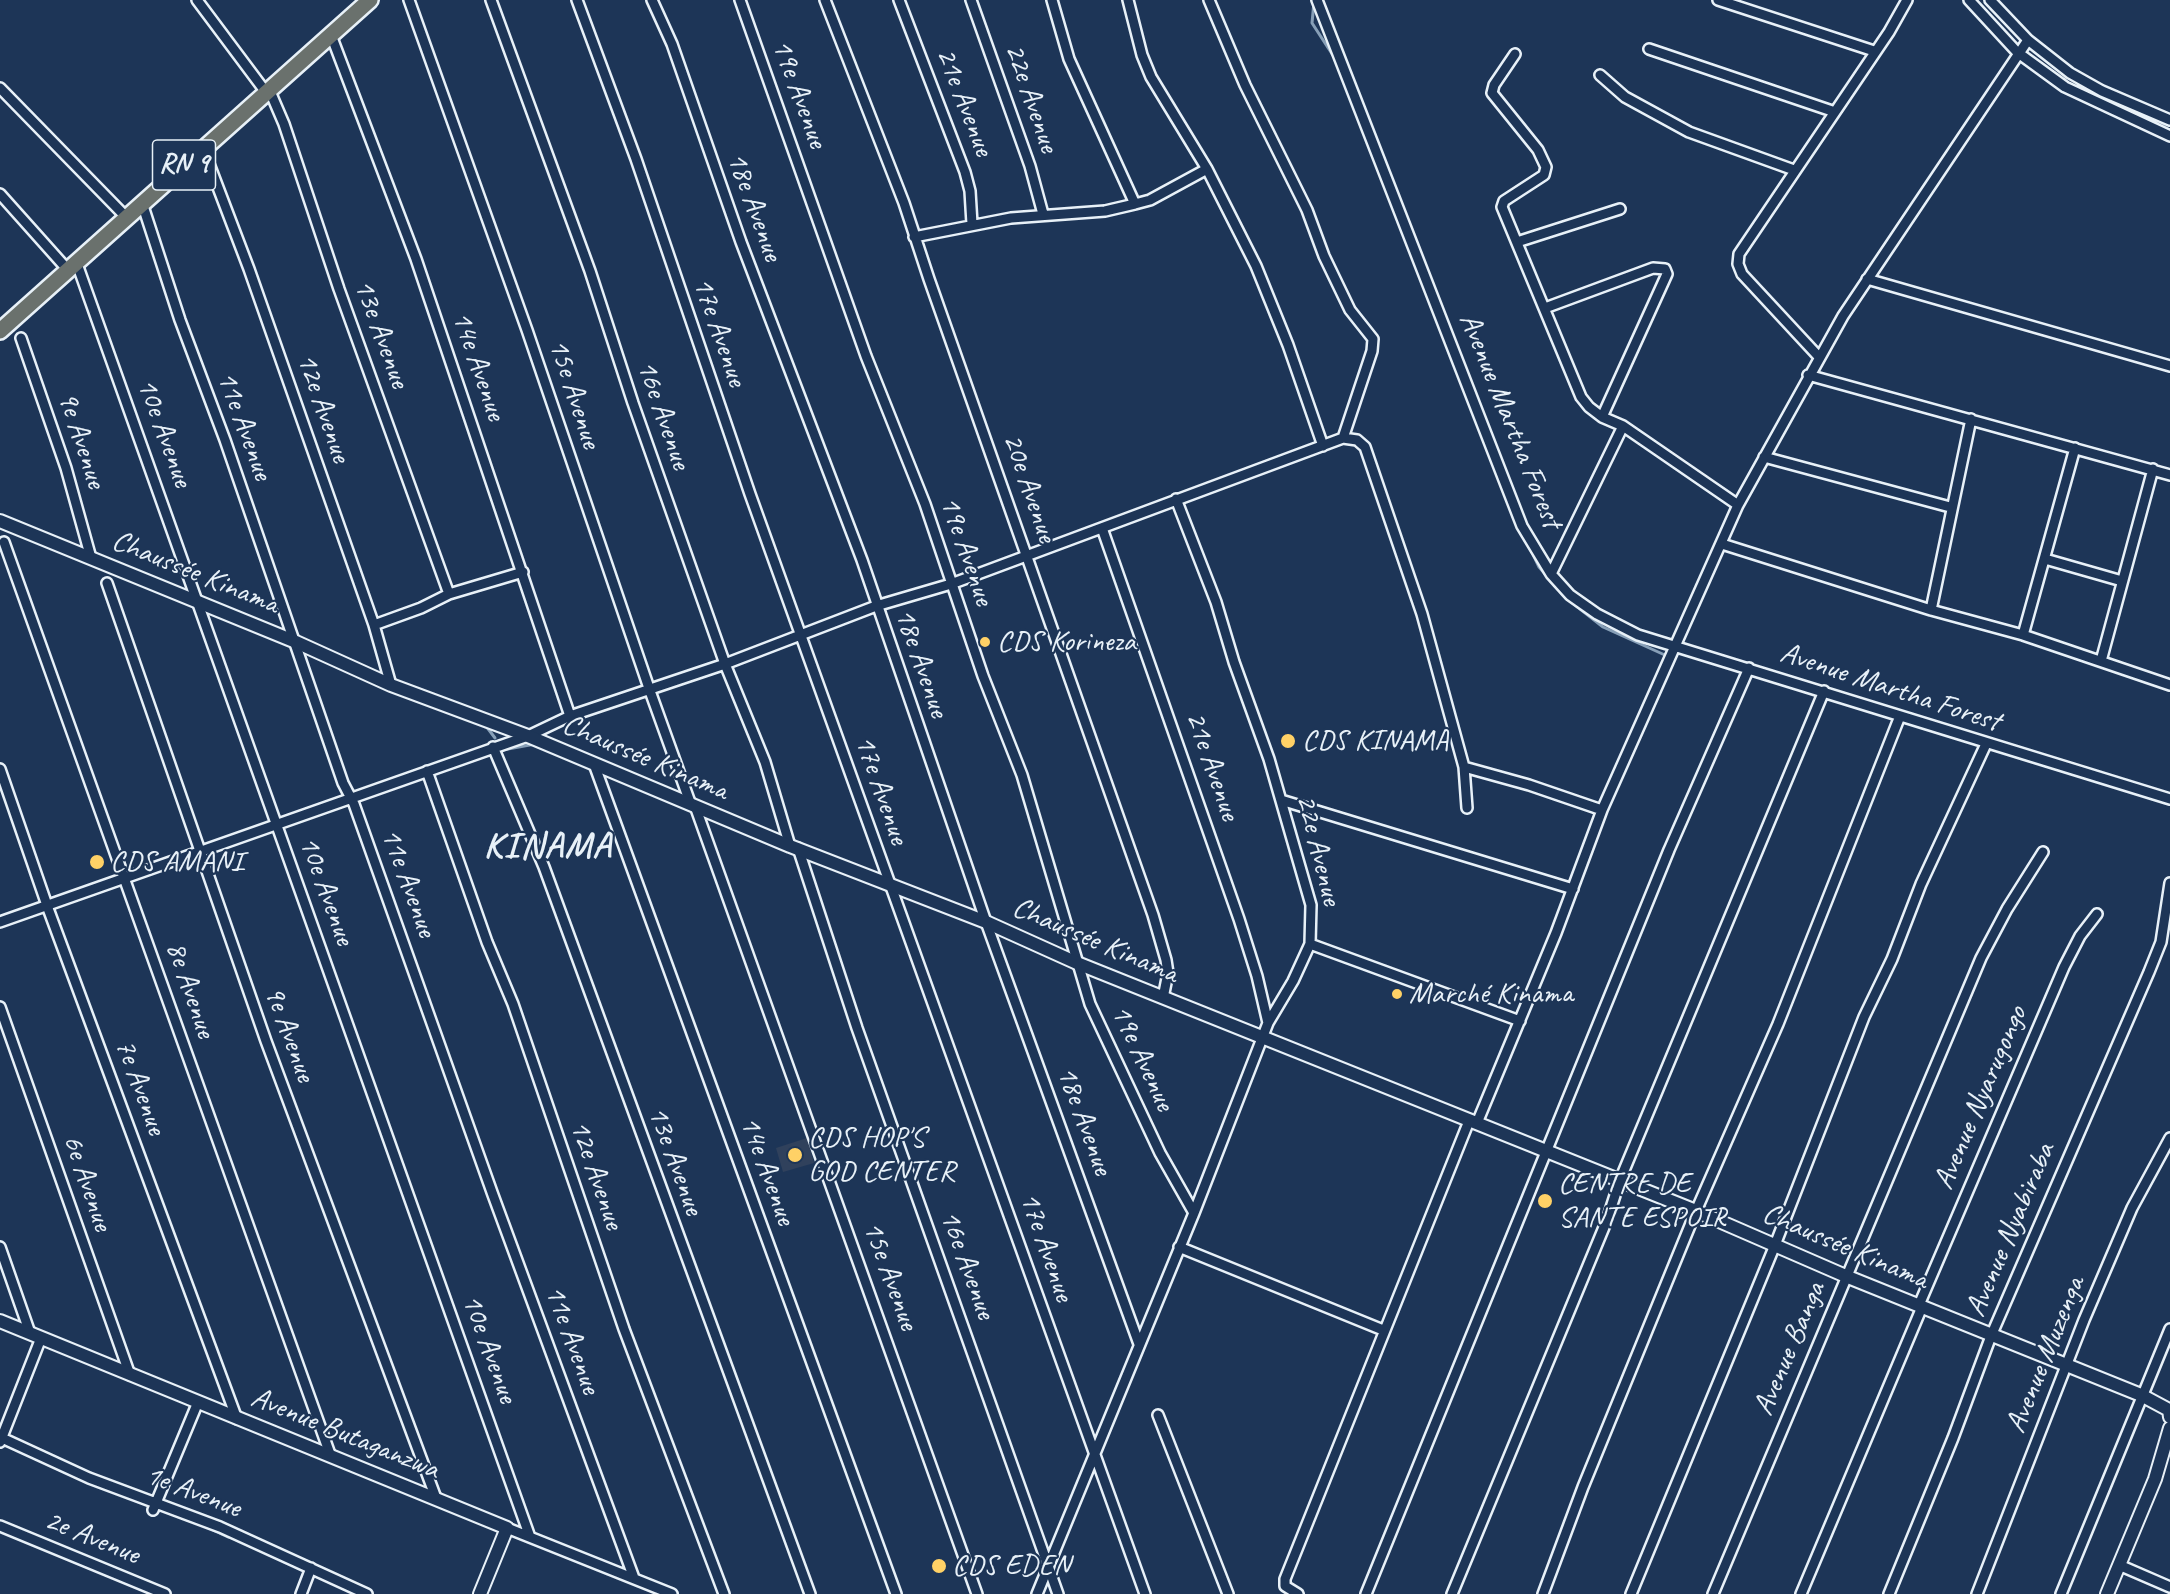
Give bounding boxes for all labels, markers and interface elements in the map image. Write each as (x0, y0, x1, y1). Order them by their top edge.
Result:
street label: 19e Avenue (763, 35, 835, 153)
street label: 22e Avenue (996, 39, 1066, 157)
street label: 21e Avenue (927, 43, 1001, 161)
road number: RN 9 (152, 140, 216, 190)
street label: 18e Avenue (718, 148, 790, 266)
street label: 17e Avenue (684, 273, 754, 391)
street label: 13e Avenue (345, 275, 417, 393)
street label: 14e Avenue (443, 307, 513, 425)
street label: Avenue Martha Forest (1450, 308, 1570, 534)
street label: 15e Avenue (539, 335, 609, 453)
street label: 12e Avenue (288, 349, 358, 467)
street label: 16e Avenue (628, 356, 698, 474)
street label: 11e Avenue (208, 367, 280, 485)
street label: 10e Avenue (128, 374, 200, 492)
street label: 9e Avenue (49, 387, 113, 493)
street label: 20e Avenue (994, 429, 1064, 547)
street label: 19e Avenue (931, 492, 1001, 610)
street label: Chaussée Kinama (106, 523, 284, 623)
street label: 18e Avenue (886, 604, 956, 722)
place label: CDS Korineza (997, 624, 1136, 660)
marker: CDS Korineza (978, 635, 992, 649)
street label: Avenue Martha Forest (1776, 636, 2004, 740)
street label: Chaussée Kinama (557, 707, 733, 809)
street label: 21e Avenue (1177, 707, 1247, 825)
place label: CDS KINAMA (1302, 723, 1449, 759)
street label: 17e Avenue (846, 731, 916, 849)
marker: CDS KINAMA (1279, 732, 1297, 750)
street label: 22e Avenue (1287, 791, 1349, 909)
street label: 11e Avenue (372, 824, 444, 942)
district label: KINAMA (486, 826, 610, 870)
street label: 10e Avenue (290, 832, 362, 950)
place label: CDS AMANI (110, 844, 243, 880)
marker: CDS AMANI (88, 853, 106, 871)
street label: Chaussée Kinama (1007, 890, 1183, 992)
street label: 8e Avenue (157, 937, 223, 1043)
place label: Marché Kinama (1409, 976, 1573, 1012)
street label: 9e Avenue (255, 981, 323, 1087)
marker: Marché Kinama (1390, 987, 1404, 1001)
street label: 19e Avenue (1102, 999, 1182, 1117)
street label: Avenue Nyarugongo (1926, 1001, 2036, 1195)
street label: 7e Avenue (106, 1034, 174, 1140)
street label: 18e Avenue (1048, 1062, 1120, 1180)
street label: 13e Avenue (639, 1102, 711, 1220)
street label: 14e Avenue (731, 1112, 803, 1230)
street label: 12e Avenue (561, 1116, 631, 1234)
place label: CDS HOP'S GOD CENTER (808, 1120, 955, 1190)
street label: 6e Avenue (54, 1130, 120, 1236)
street label: Avenue Nyabiraba (1958, 1138, 2064, 1322)
marker: CDS HOP'S GOD CENTER (786, 1146, 804, 1164)
place label: CENTRE DE SANTE ESPOIR (1558, 1166, 1726, 1236)
street label: 17e Avenue (1011, 1188, 1081, 1306)
marker: CENTRE DE SANTE ESPOIR (1536, 1192, 1554, 1210)
street label: Chaussée Kinama (1757, 1196, 1933, 1298)
street label: 16e Avenue (931, 1206, 1003, 1324)
street label: 15e Avenue (854, 1217, 926, 1335)
street label: Avenue Muzenga (1998, 1272, 2094, 1438)
street label: Avenue Banga (1746, 1277, 1834, 1421)
street label: 11e Avenue (536, 1281, 608, 1399)
street label: 10e Avenue (453, 1290, 525, 1408)
street label: Avenue Butaganzwa (246, 1380, 444, 1488)
street label: 1e Avenue (140, 1457, 246, 1527)
street label: 2e Avenue (39, 1503, 145, 1573)
place label: CDS EDEN (952, 1548, 1070, 1584)
marker: CDS EDEN (930, 1557, 948, 1575)

